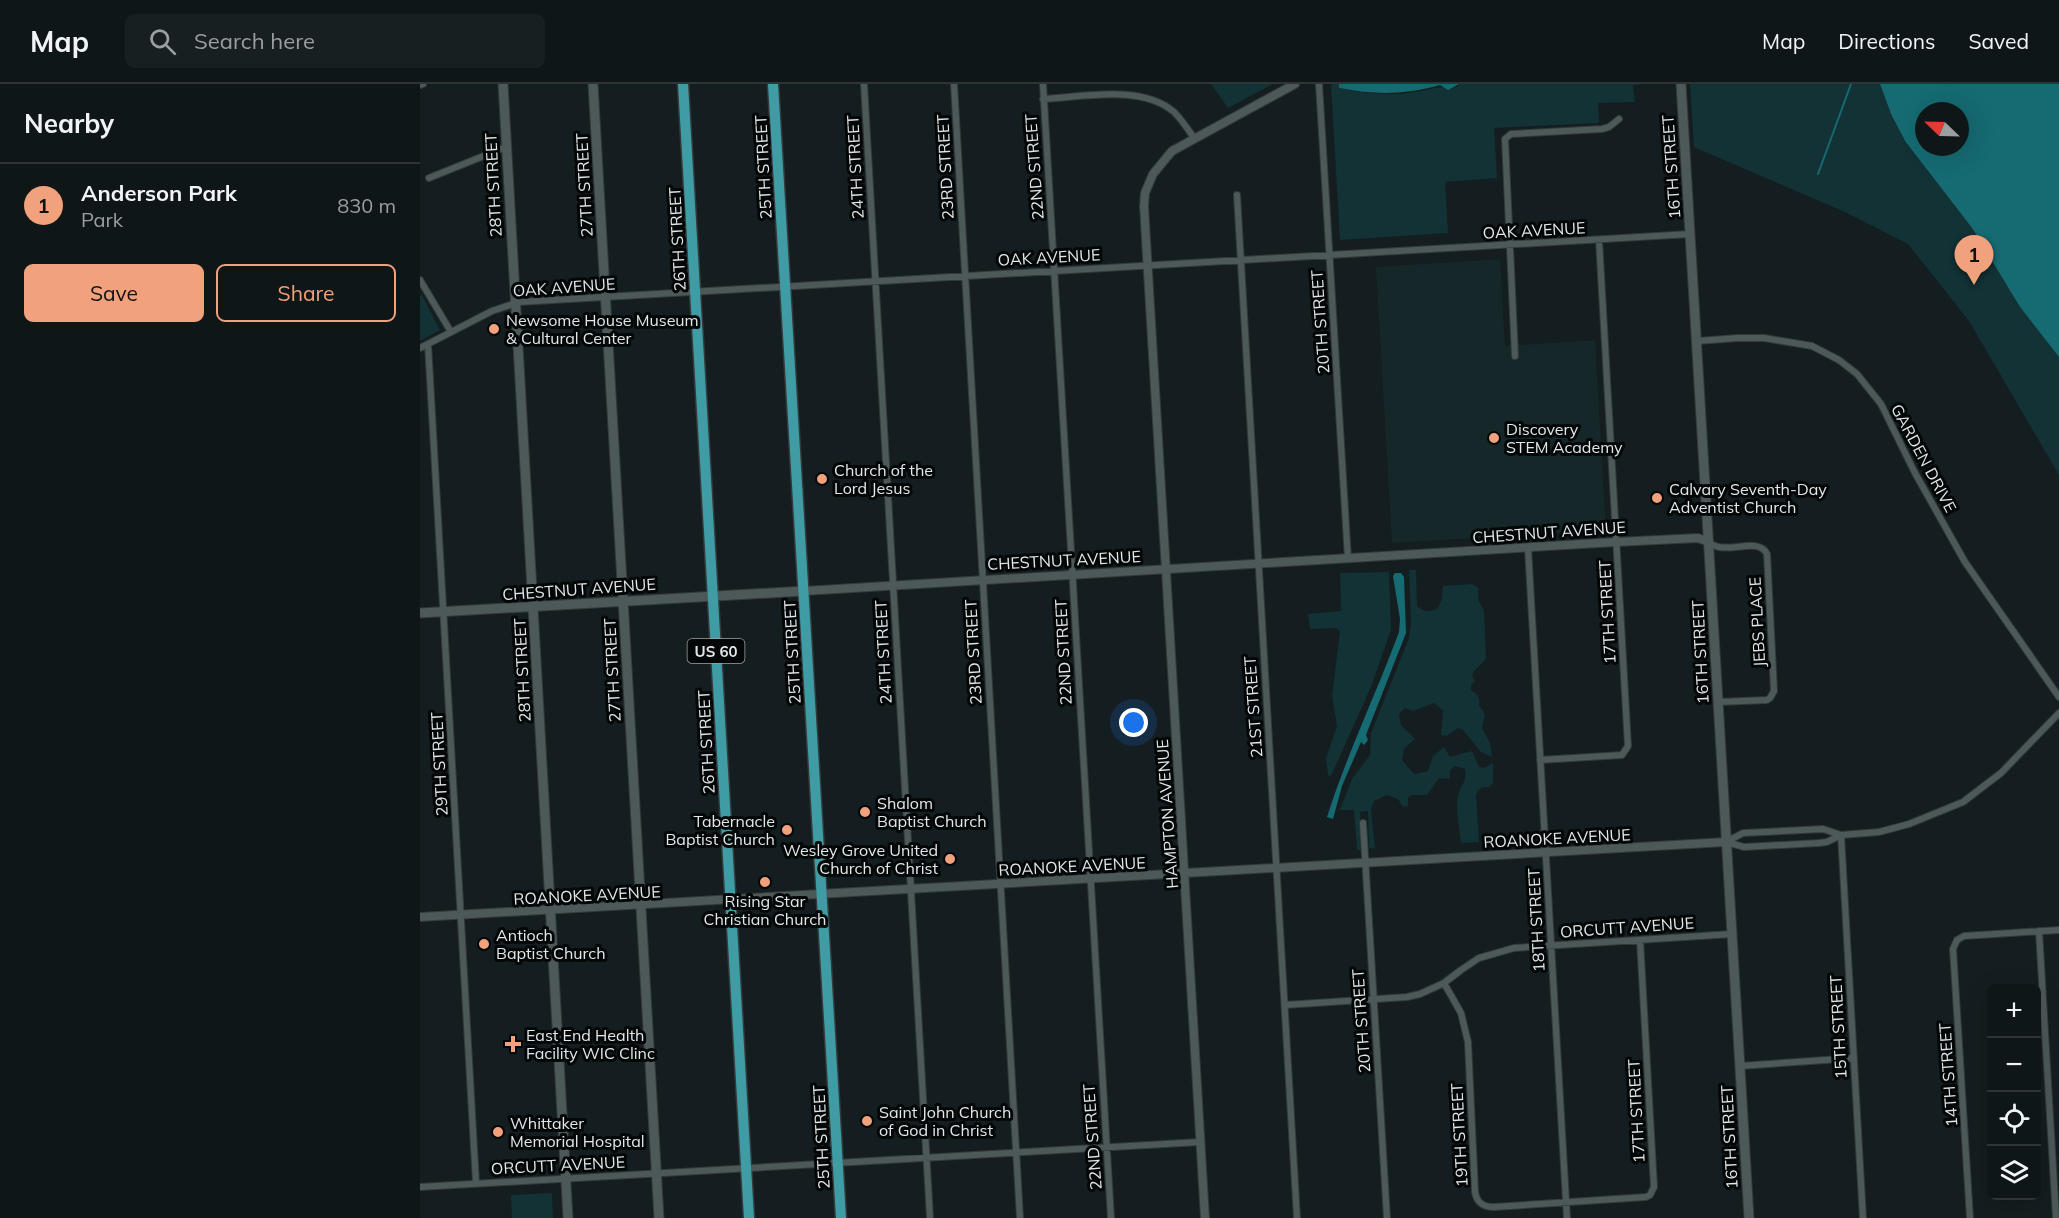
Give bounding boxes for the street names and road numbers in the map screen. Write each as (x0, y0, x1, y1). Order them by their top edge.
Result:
street label: 22ND STREET (1020, 113, 1048, 221)
street label: 25TH STREET (750, 114, 776, 219)
street label: 24TH STREET (842, 114, 868, 219)
street label: 23RD STREET (932, 114, 958, 220)
street label: 16TH STREET (1657, 114, 1685, 220)
street label: 28TH STREET (480, 132, 506, 237)
street label: 27TH STREET (571, 132, 597, 237)
street label: 26TH STREET (664, 186, 690, 291)
street label: OAK AVENUE (1482, 217, 1586, 243)
street label: OAK AVENUE (997, 244, 1101, 270)
street label: 20TH STREET (1306, 269, 1334, 375)
street label: OAK AVENUE (512, 273, 616, 301)
street label: GARDEN DRIVE (1887, 400, 1961, 516)
street label: CHESTNUT AVENUE (1472, 517, 1626, 547)
street label: CHESTNUT AVENUE (987, 546, 1141, 574)
street label: 17TH STREET (1594, 559, 1620, 664)
street label: CHESTNUT AVENUE (502, 574, 656, 604)
street label: JEBS PLACE (1745, 576, 1769, 668)
street label: 22ND STREET (1050, 598, 1076, 705)
street label: 25TH STREET (779, 599, 805, 704)
street label: 24TH STREET (870, 599, 896, 704)
street label: 23RD STREET (960, 599, 986, 705)
street label: 16TH STREET (1687, 599, 1713, 704)
street label: 28TH STREET (509, 617, 535, 722)
street label: 27TH STREET (599, 617, 625, 722)
road number: US 60 (688, 639, 744, 663)
street label: 21ST STREET (1239, 655, 1267, 758)
street label: 26TH STREET (693, 689, 719, 794)
street label: 29TH STREET (426, 711, 452, 816)
street label: HAMPTON AVENUE (1152, 739, 1182, 889)
street label: ROANOKE AVENUE (1483, 824, 1631, 852)
street label: ROANOKE AVENUE (998, 852, 1146, 880)
street label: 18TH STREET (1523, 867, 1549, 972)
street label: ROANOKE AVENUE (513, 881, 661, 909)
street label: ORCUTT AVENUE (1559, 912, 1695, 942)
street label: 20TH STREET (1347, 968, 1375, 1074)
street label: 15TH STREET (1825, 974, 1851, 1079)
street label: 14TH STREET (1934, 1022, 1962, 1128)
street label: 17TH STREET (1623, 1058, 1649, 1163)
street label: 19TH STREET (1446, 1082, 1472, 1187)
street label: 22ND STREET (1078, 1083, 1106, 1191)
street label: 25TH STREET (808, 1084, 834, 1189)
street label: 16TH STREET (1716, 1084, 1742, 1189)
street label: ORCUTT AVENUE (490, 1152, 626, 1178)

